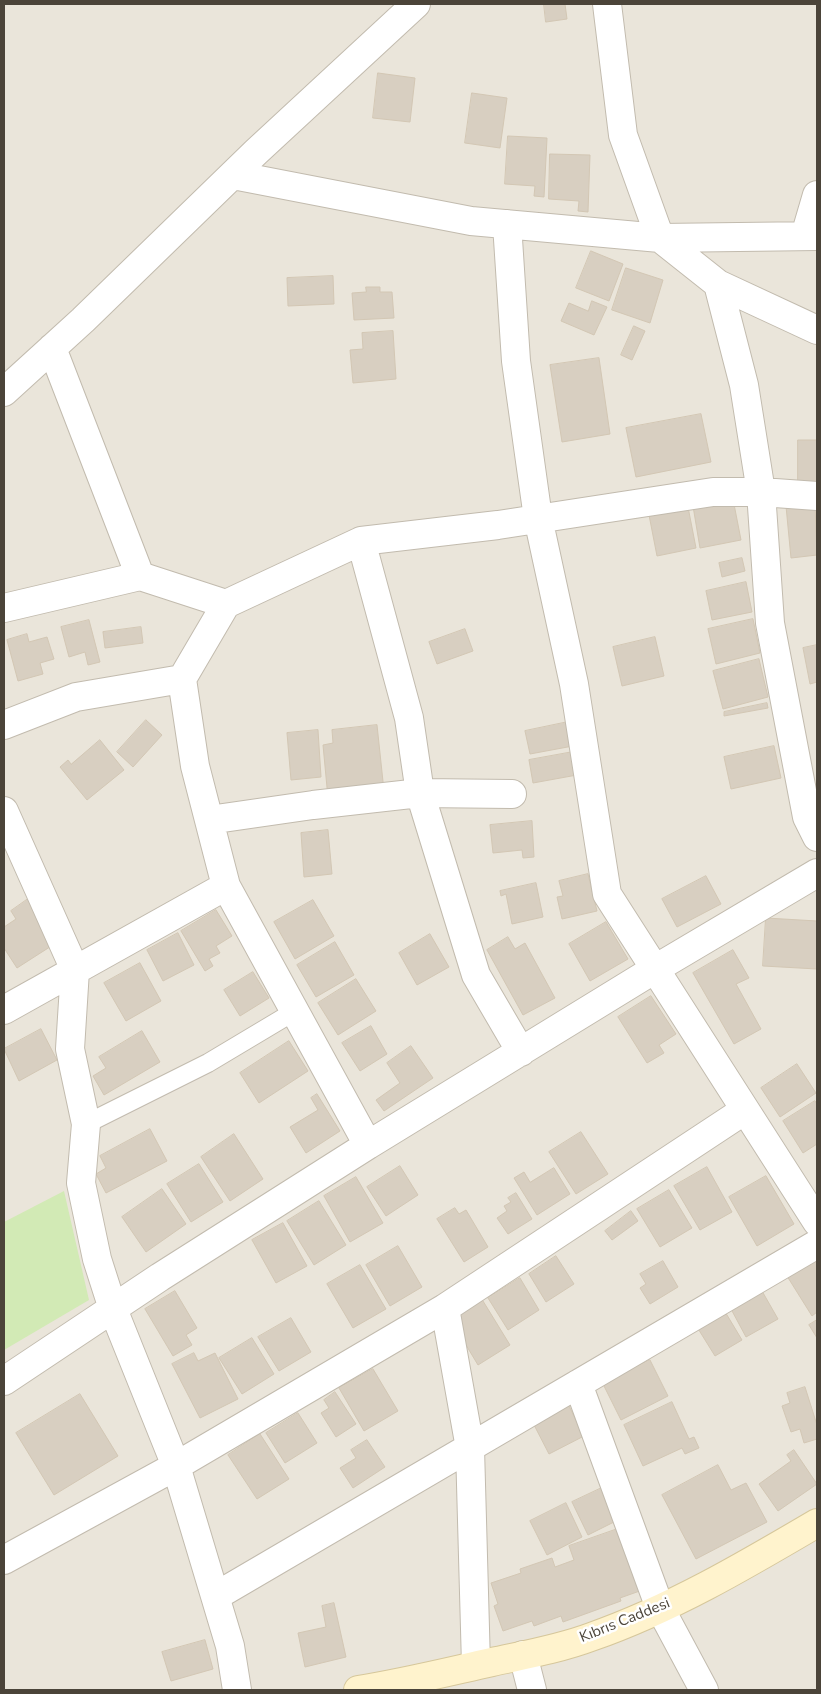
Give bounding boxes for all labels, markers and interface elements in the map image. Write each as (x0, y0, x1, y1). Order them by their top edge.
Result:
street label: Kıbrıs Caddesi (577, 1595, 673, 1647)

